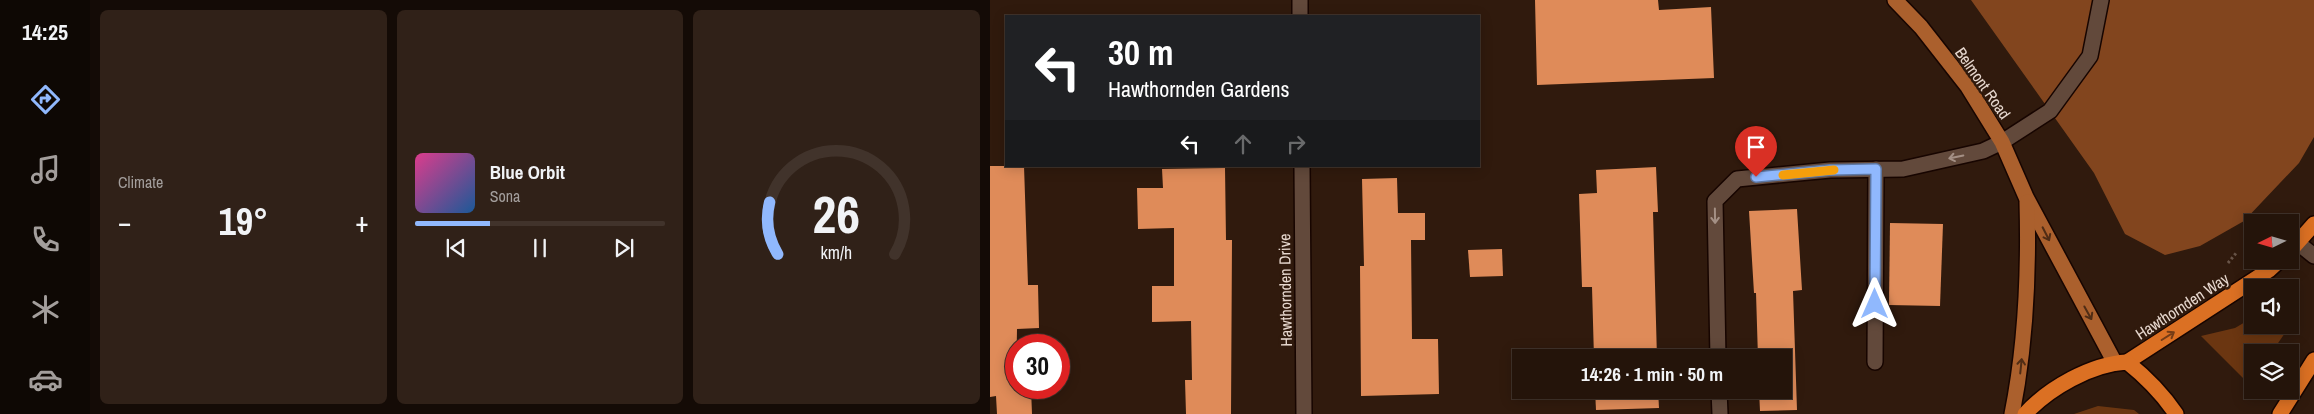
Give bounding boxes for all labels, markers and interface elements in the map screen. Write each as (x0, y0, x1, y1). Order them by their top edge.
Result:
text: 14:25 (22, 17, 68, 47)
text: 30 m (1108, 29, 1173, 76)
icon: left (1025, 35, 1090, 100)
street label: Belmont Road (1950, 43, 2016, 123)
text: Hawthornden Gardens (1108, 74, 1290, 104)
icon: directions (28, 82, 63, 117)
pin (1735, 126, 1777, 177)
icon: left (1176, 130, 1204, 158)
icon: ahead (1229, 130, 1257, 158)
icon: right (1282, 130, 1310, 158)
icon: arrive (1742, 133, 1770, 161)
icon: music (28, 152, 63, 187)
one-way arrow (1949, 153, 1965, 162)
text: Blue Orbit (490, 159, 565, 185)
text: Climate (118, 171, 163, 193)
text: 26 (813, 179, 860, 249)
text: Sona (490, 185, 520, 207)
text: 19° (218, 196, 268, 247)
text: − (118, 203, 131, 241)
text: + (355, 203, 369, 241)
one-way arrow (1710, 208, 1720, 224)
north arrow (2244, 214, 2299, 269)
map controls (2244, 214, 2299, 399)
icon: phone (28, 222, 63, 257)
one-way arrow (2041, 226, 2051, 240)
street label: Hawthornden Drive (1273, 233, 1297, 347)
icon: previous (442, 234, 470, 262)
icon: pause (526, 234, 554, 262)
icon: next (610, 234, 638, 262)
text: km/h (821, 241, 853, 265)
street label: Hawthornden Way (2131, 267, 2233, 344)
position arrow (1848, 277, 1900, 329)
button: sound (2244, 279, 2299, 334)
icon: climate (28, 292, 63, 327)
one-way arrow (2083, 306, 2093, 321)
one-way arrow (2160, 331, 2174, 341)
speed limit sign: 30 (1005, 334, 1070, 399)
button: layers (2244, 344, 2299, 399)
one-way arrow (2016, 358, 2026, 374)
text: 14:26 · 1 min · 50 m (1581, 361, 1723, 387)
icon: car (28, 362, 63, 397)

